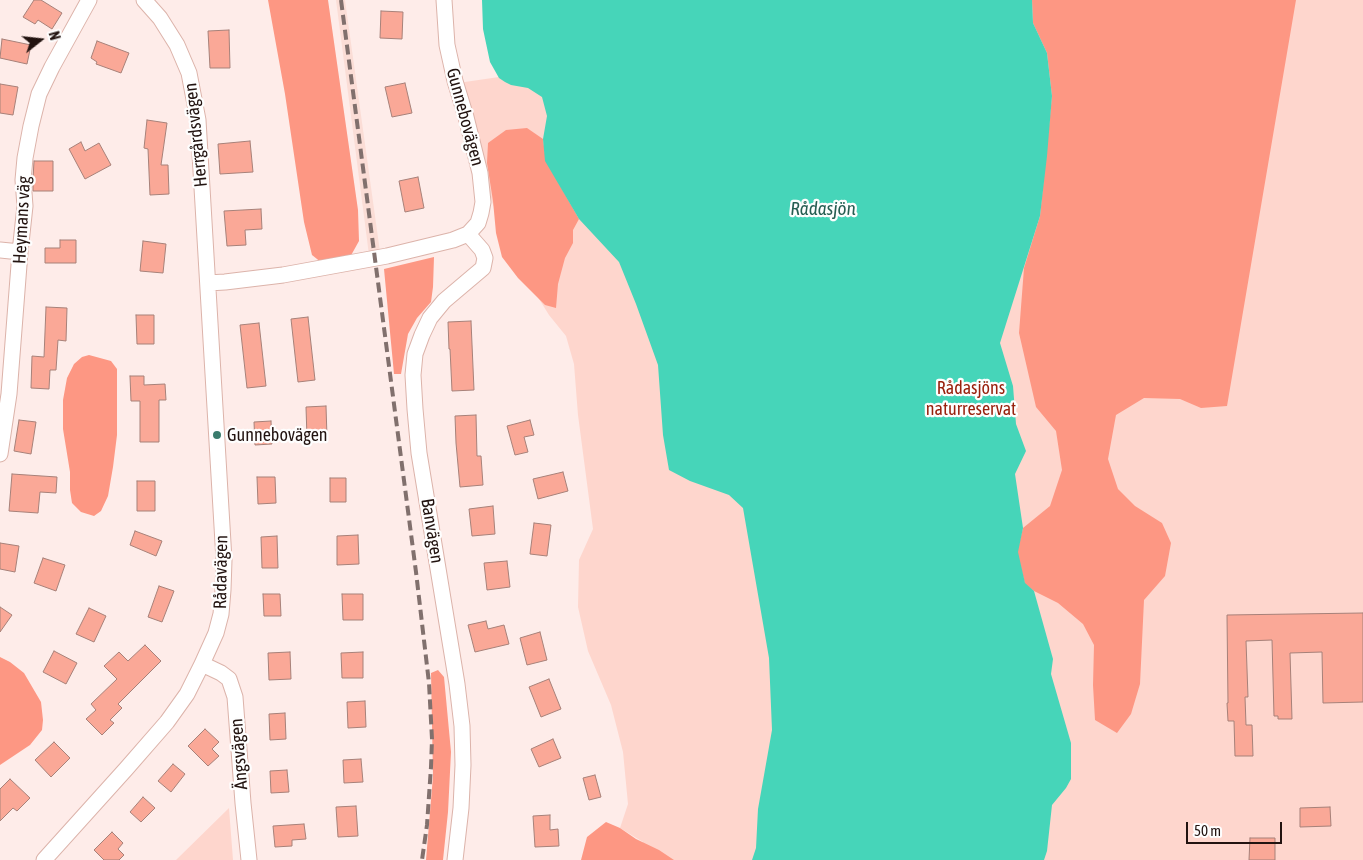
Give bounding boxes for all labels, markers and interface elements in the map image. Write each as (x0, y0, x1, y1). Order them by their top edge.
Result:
north arrow (15, 15, 65, 65)
text: N (46, 30, 63, 42)
street label: Gunnebovägen (442, 66, 488, 168)
street label: Herrgårdsvägen (180, 82, 212, 188)
street label: Heymans väg (9, 175, 35, 265)
water label: Rådasjön (790, 198, 856, 220)
park label: Rådasjöns naturreservat (926, 377, 1016, 419)
place label: Gunnebovägen (227, 424, 328, 446)
marker: Gunnebovägen (211, 429, 223, 441)
street label: Banvägen (416, 497, 448, 565)
street label: Rådavägen (210, 535, 232, 609)
street label: Ängsvägen (226, 718, 252, 790)
scale bar (1188, 812, 1284, 844)
text: 50 m (1194, 822, 1221, 839)

